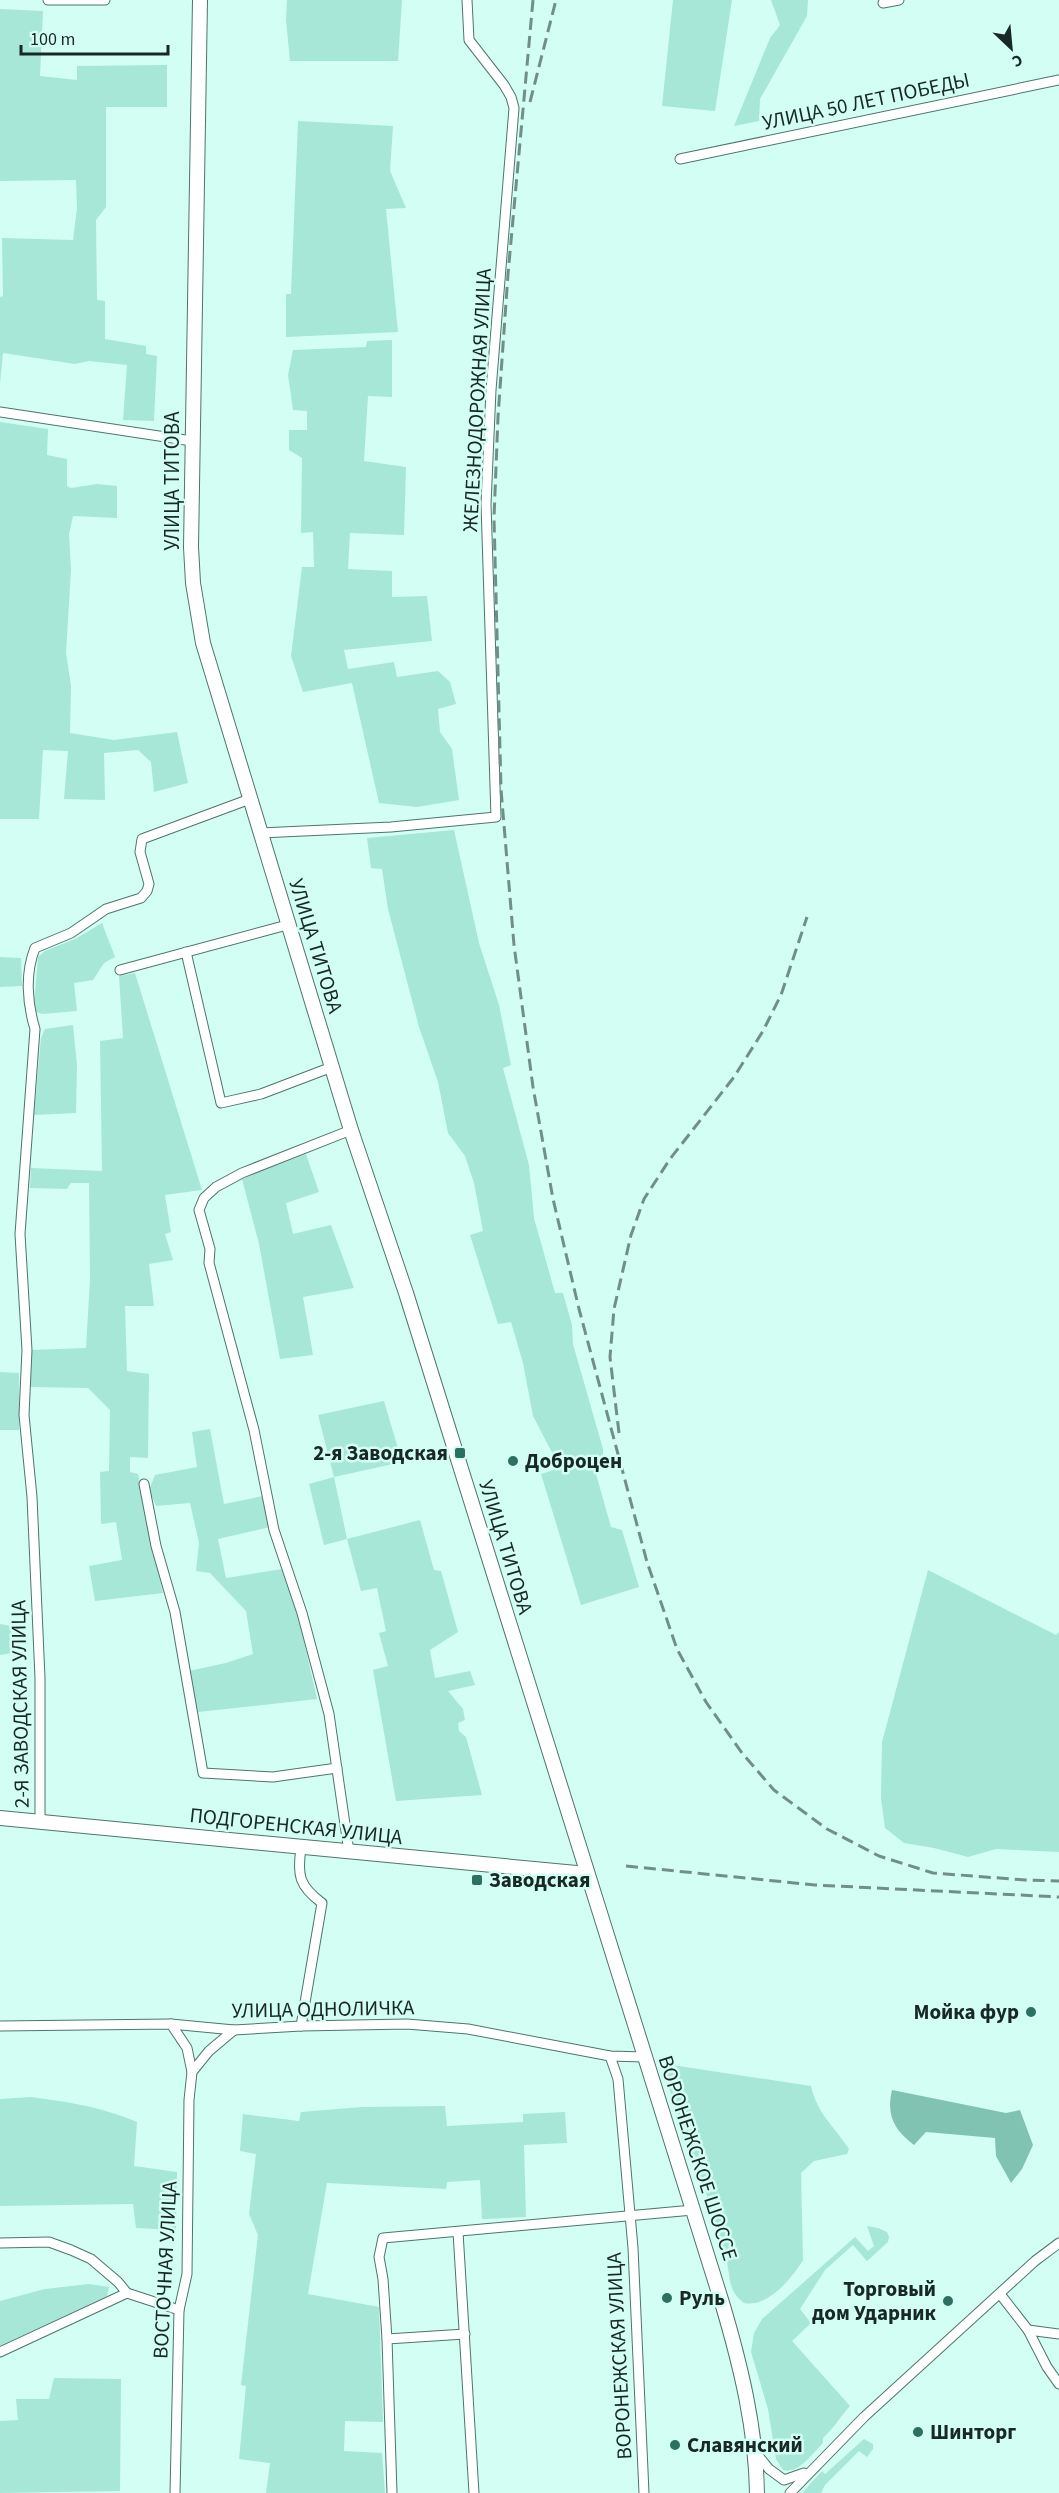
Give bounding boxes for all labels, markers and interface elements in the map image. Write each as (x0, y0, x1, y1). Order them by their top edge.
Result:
scale bar (21, 18, 168, 56)
north arrow (981, 18, 1041, 78)
text: 100 m (30, 27, 75, 52)
text: С (1008, 49, 1026, 73)
street label: УЛИЦА 50 ЛЕТ ПОБЕДЫ (760, 64, 972, 138)
street label: ЖЕЛЕЗНОДОРОЖНАЯ УЛИЦА (455, 267, 499, 533)
street label: УЛИЦА ТИТОВА (157, 411, 187, 551)
street label: УЛИЦА ТИТОВА (281, 875, 351, 1017)
place label: 2-я Заводская (313, 1438, 448, 1468)
marker: 2-я Заводская (453, 1446, 467, 1460)
place label: Доброцен (525, 1446, 622, 1476)
marker: Доброцен (506, 1454, 520, 1468)
street label: УЛИЦА ТИТОВА (471, 1476, 541, 1618)
street label: 2-Я ЗАВОДСКАЯ УЛИЦА (3, 1599, 37, 1808)
street label: ПОДГОРЕНСКАЯ УЛИЦА (188, 1800, 405, 1852)
place label: Заводская (489, 1865, 590, 1895)
marker: Заводская (470, 1873, 484, 1887)
street label: УЛИЦА ОДНОЛИЧКА (231, 1992, 415, 2026)
place label: Мойка фур (913, 1997, 1019, 2027)
marker: Мойка фур (1024, 2005, 1038, 2019)
street label: ВОРОНЕЖСКОЕ ШОССЕ (651, 2052, 745, 2264)
street label: ВОСТОЧНАЯ УЛИЦА (145, 2180, 185, 2360)
street label: ВОРОНЕЖСКАЯ УЛИЦА (599, 2251, 639, 2460)
place label: Торговый дом Ударник (812, 2274, 936, 2328)
place label: Руль (679, 2283, 725, 2313)
marker: Руль (660, 2291, 674, 2305)
marker: Торговый дом Ударник (941, 2294, 955, 2308)
place label: Шинторг (930, 2417, 1016, 2447)
marker: Шинторг (911, 2425, 925, 2439)
place label: Славянский (687, 2430, 803, 2460)
marker: Славянский (668, 2438, 682, 2452)

